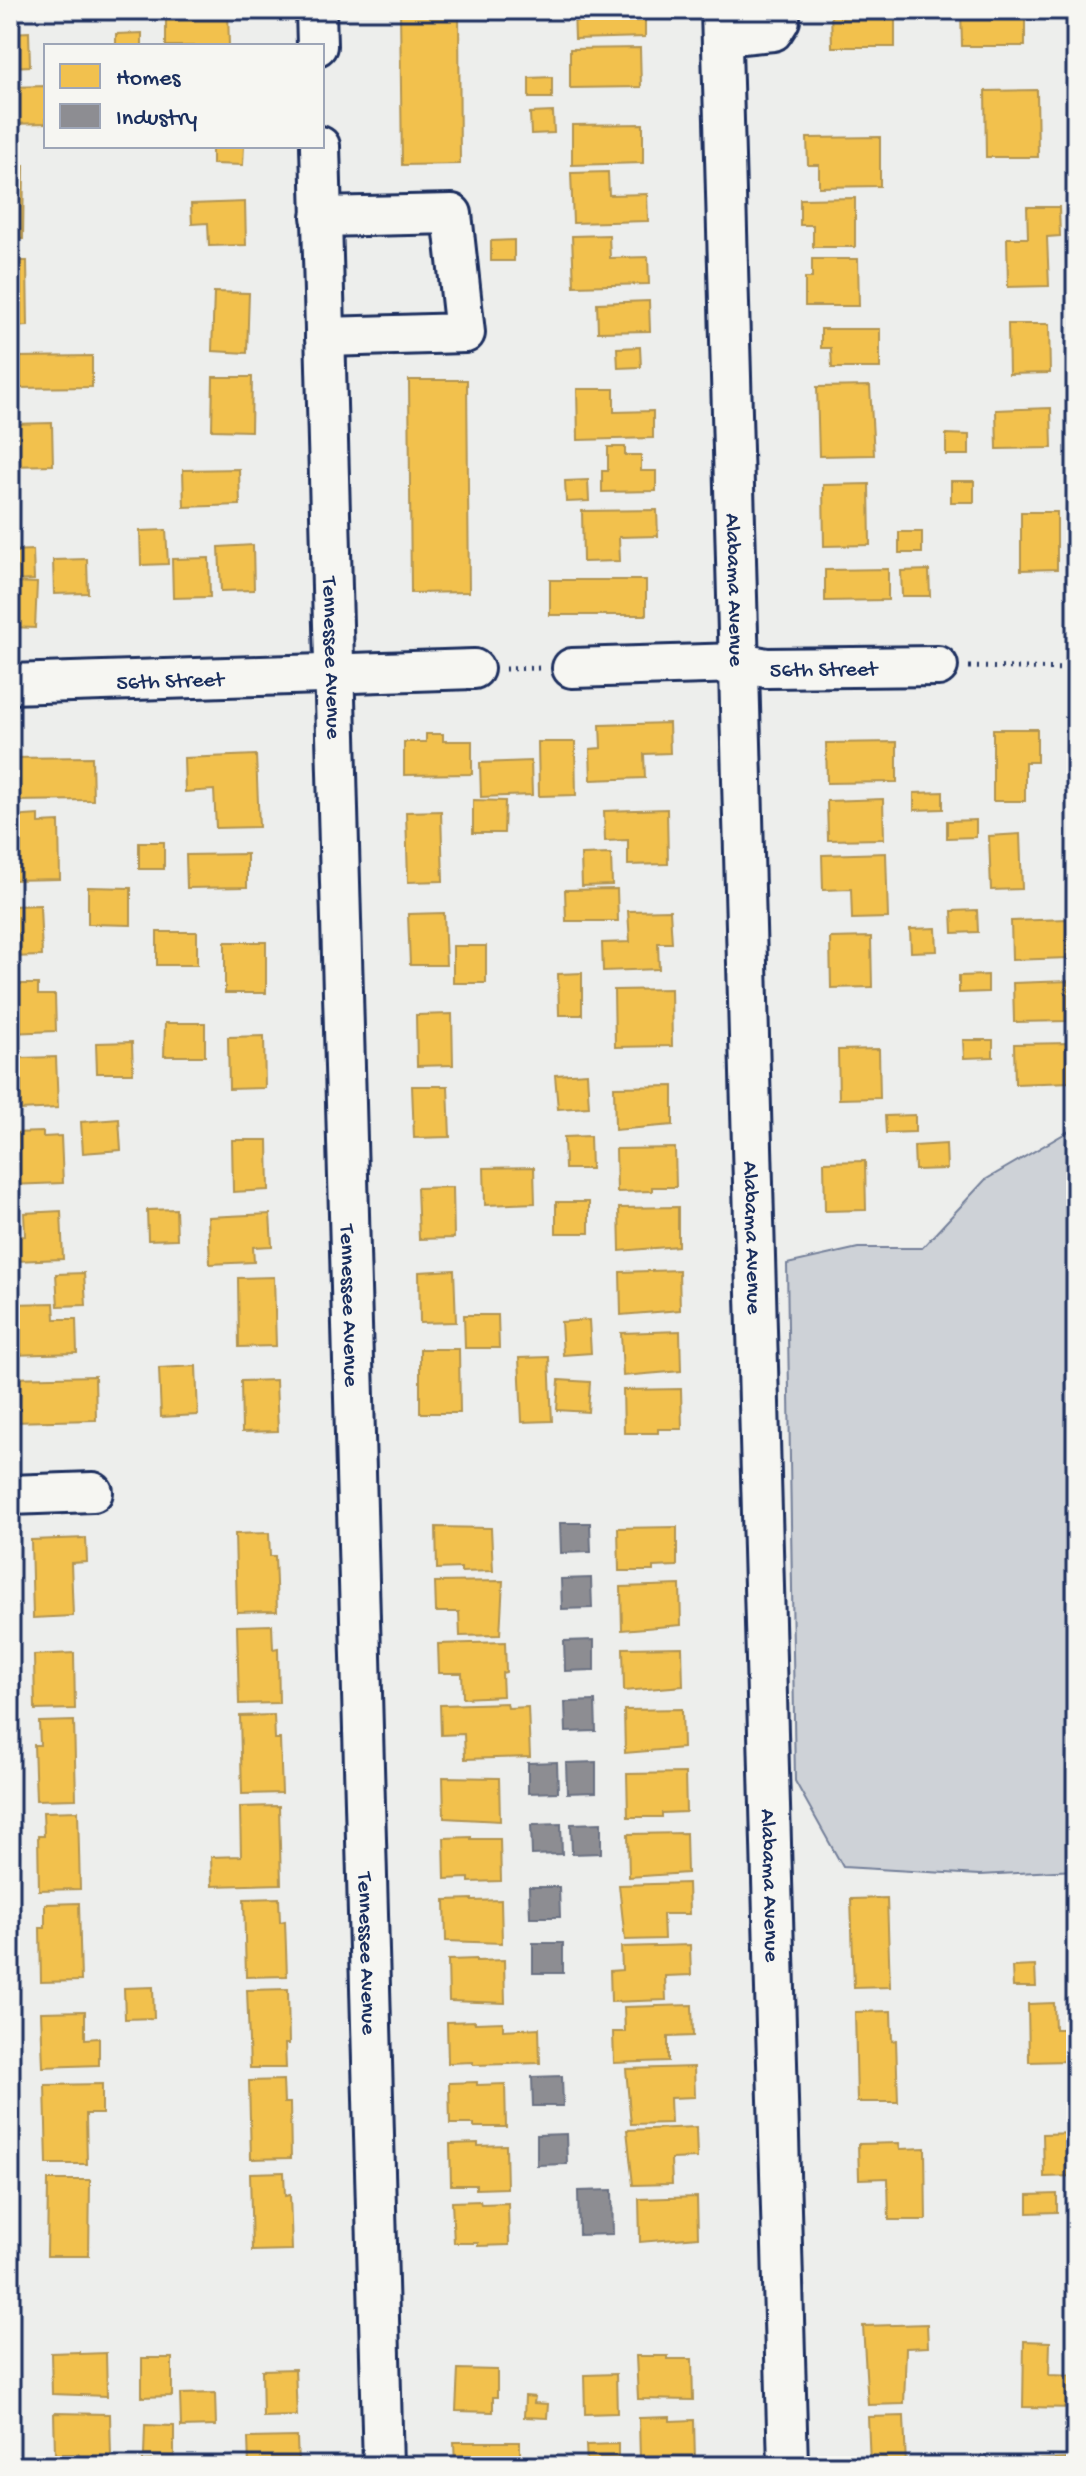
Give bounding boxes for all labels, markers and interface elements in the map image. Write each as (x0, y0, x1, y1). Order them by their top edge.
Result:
legend (44, 44, 324, 148)
text: Homes (116, 65, 182, 94)
text: Industry (116, 105, 198, 134)
street label: Alabama Avenue (718, 513, 748, 667)
street label: Tennessee Avenue (315, 574, 345, 740)
street label: 56th Street (770, 658, 879, 685)
street label: 56th Street (116, 668, 226, 698)
street label: Alabama Avenue (735, 1161, 766, 1315)
street label: Tennessee Avenue (332, 1222, 363, 1388)
street label: Alabama Avenue (753, 1809, 783, 1963)
street label: Tennessee Avenue (350, 1870, 380, 2036)

